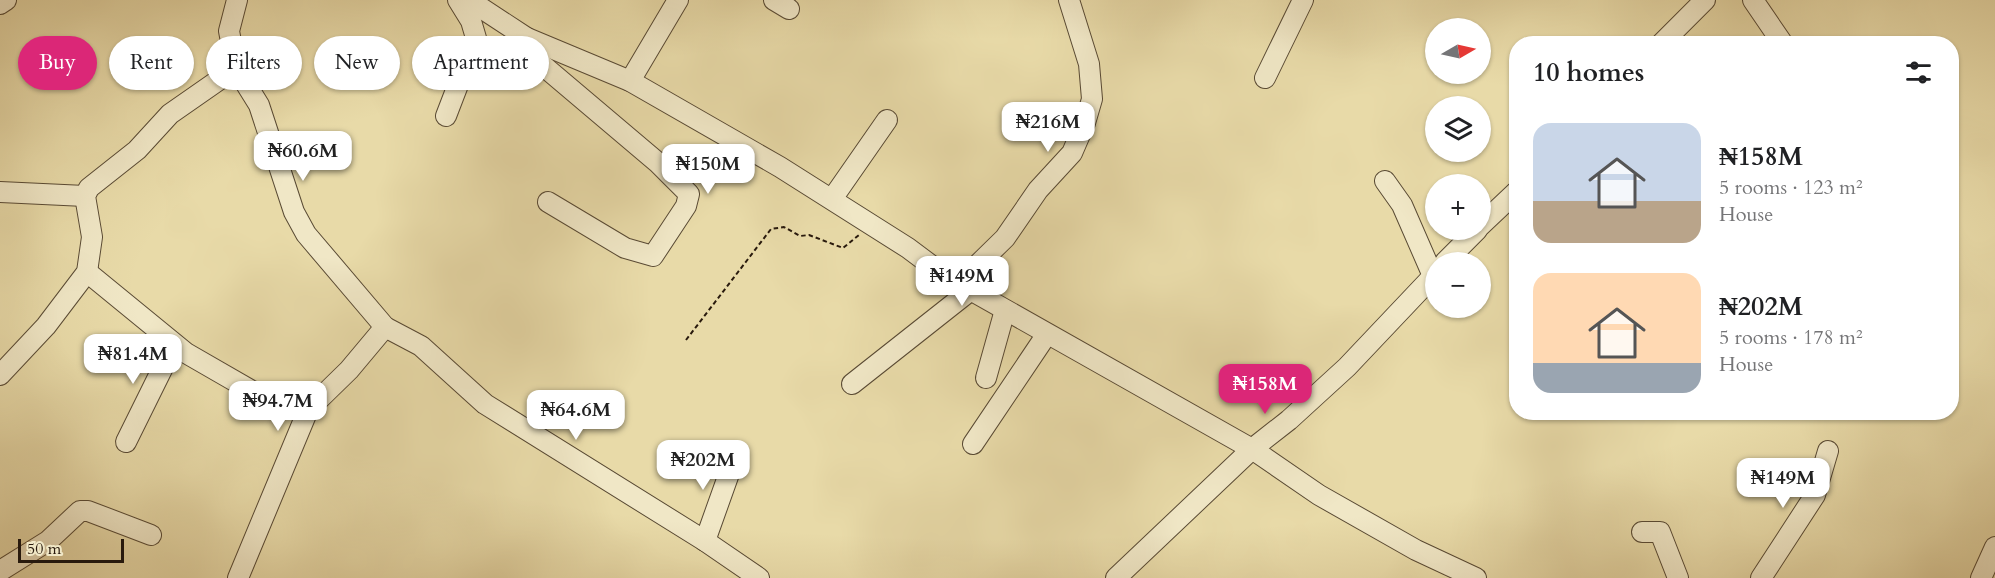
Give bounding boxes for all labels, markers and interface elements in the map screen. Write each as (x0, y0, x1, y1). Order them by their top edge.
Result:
north arrow (1425, 18, 1491, 84)
map controls (1425, 18, 1491, 318)
chip: Buy (18, 36, 97, 90)
chip: Rent (109, 36, 194, 90)
chip: Filters (206, 36, 302, 90)
chip: New (314, 36, 400, 90)
chip: Apartment (412, 36, 549, 90)
text: 10 homes (1533, 55, 1644, 90)
icon: filters (1902, 56, 1935, 89)
button: layers (1425, 96, 1491, 162)
pin: ₦216M (1006, 102, 1090, 153)
text: ₦216M (1016, 108, 1080, 135)
pin: ₦60.6M (254, 131, 352, 182)
text: ₦60.6M (268, 137, 338, 164)
text: ₦158M (1719, 139, 1803, 174)
pin: ₦150M (666, 144, 750, 195)
icon: home (1581, 147, 1653, 219)
text: ₦150M (676, 150, 740, 177)
button: + (1425, 174, 1491, 240)
text: 5 rooms · 123 m² (1719, 174, 1863, 201)
text: House (1719, 201, 1773, 228)
button: − (1425, 252, 1491, 318)
pin: ₦149M (920, 256, 1004, 307)
text: ₦149M (930, 262, 994, 289)
text: ₦202M (1719, 289, 1803, 324)
icon: home (1581, 297, 1653, 369)
text: 5 rooms · 178 m² (1719, 324, 1863, 351)
pin: ₦81.4M (84, 334, 182, 385)
text: ₦81.4M (98, 340, 168, 367)
text: House (1719, 351, 1773, 378)
pin: ₦158M (1223, 364, 1307, 415)
text: ₦158M (1233, 370, 1297, 397)
pin: ₦94.7M (229, 381, 327, 432)
text: ₦94.7M (243, 387, 313, 414)
pin: ₦64.6M (527, 390, 625, 441)
text: ₦64.6M (541, 396, 611, 423)
pin: ₦202M (661, 440, 745, 491)
text: ₦202M (671, 446, 735, 473)
pin: ₦149M (1741, 458, 1825, 509)
text: ₦149M (1751, 464, 1815, 491)
scale bar (18, 536, 124, 564)
text: 50 m (27, 538, 61, 560)

